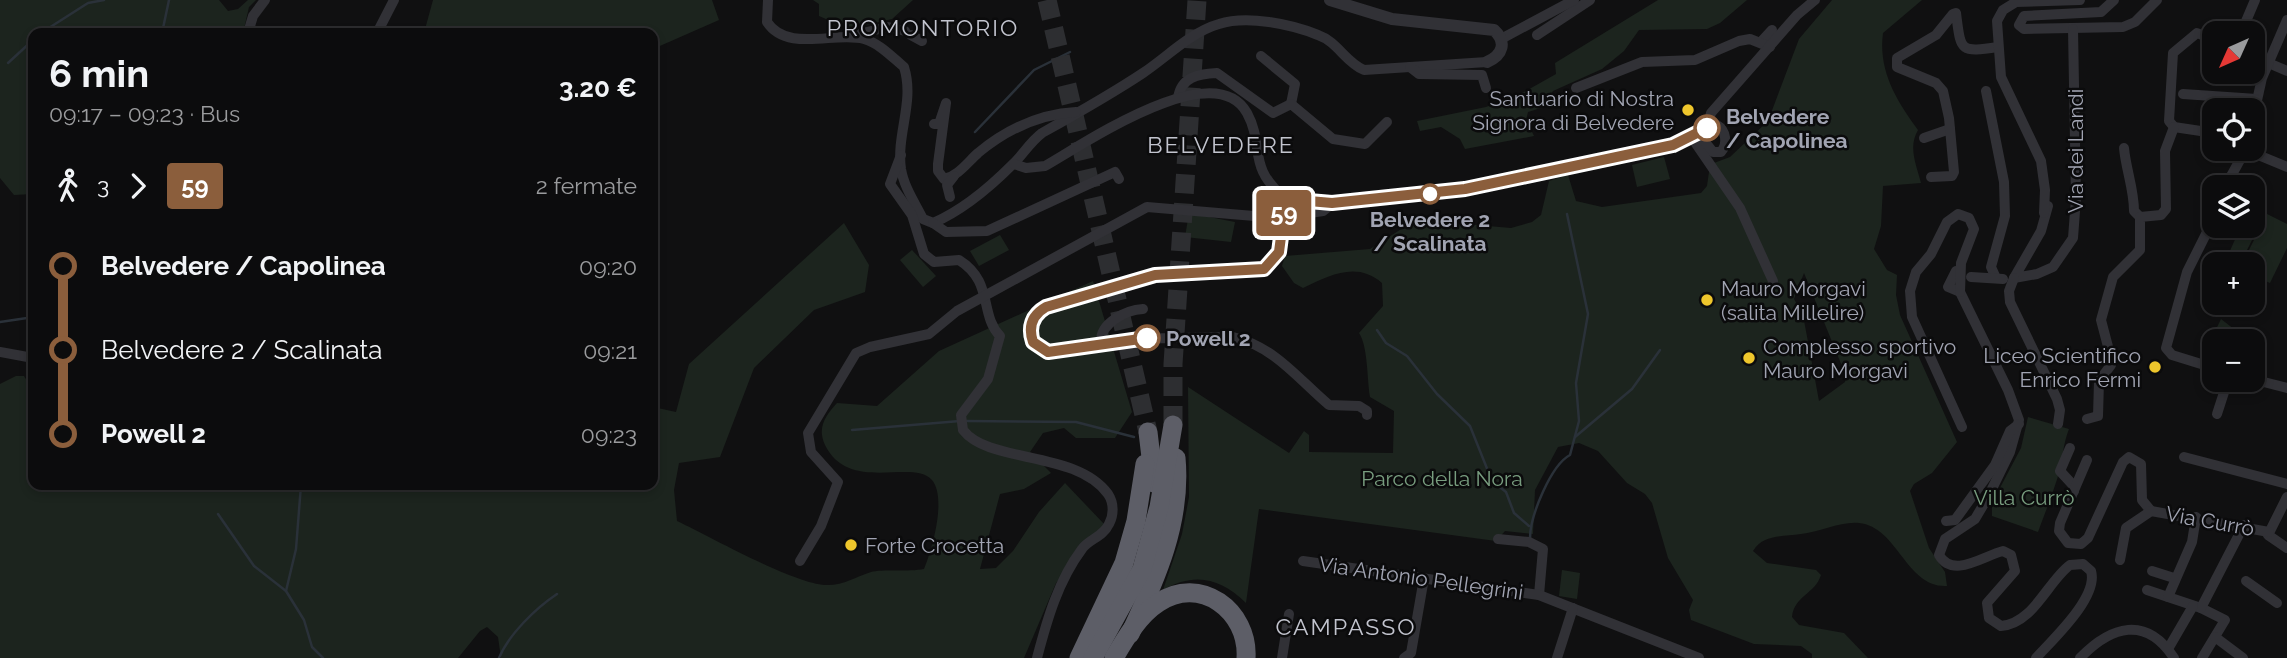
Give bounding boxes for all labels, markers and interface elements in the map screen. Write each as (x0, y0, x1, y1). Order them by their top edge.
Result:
district label: PROMONTORIO (827, 14, 1019, 41)
north arrow (2202, 21, 2264, 84)
map controls (2202, 21, 2265, 392)
text: 6 min (49, 51, 149, 96)
text: 3.20 € (559, 73, 637, 103)
place label: Santuario di Nostra Signora di Belvedere (1472, 86, 1674, 135)
street label: Via dei Landi (2063, 89, 2088, 213)
button: locate (2202, 98, 2265, 161)
text: 09:17 – 09:23 · Bus (49, 100, 240, 127)
marker: Santuario di Nostra Signora di Belvedere (1680, 102, 1696, 118)
place label: Belvedere / Capolinea (1726, 104, 1848, 153)
marker: Belvedere / Capolinea (1694, 115, 1720, 141)
district label: BELVEDERE (1147, 131, 1295, 158)
icon: walk (49, 167, 87, 205)
icon: forward (119, 167, 157, 205)
text: 59 (181, 171, 209, 200)
text: 3 (97, 172, 109, 199)
text: 2 fermate (536, 172, 637, 199)
button: layers (2202, 175, 2265, 238)
marker: Belvedere 2 / Scalinata (1420, 184, 1440, 204)
line badge: 59 (1252, 190, 1316, 236)
text: 59 (1270, 198, 1298, 227)
place label: Belvedere 2 / Scalinata (1370, 207, 1490, 256)
text: Belvedere / Capolinea (101, 251, 386, 281)
button: + (2202, 252, 2265, 315)
text: 09:20 (579, 253, 637, 280)
place label: Mauro Morgavi (salita Millelire) (1721, 276, 1866, 325)
marker: Mauro Morgavi (salita Millelire) (1699, 292, 1715, 308)
marker: Powell 2 (1134, 325, 1160, 351)
place label: Powell 2 (1166, 326, 1251, 351)
button: − (2202, 329, 2265, 392)
place label: Complesso sportivo Mauro Morgavi (1763, 334, 1956, 383)
text: Belvedere 2 / Scalinata (101, 335, 382, 365)
text: 09:21 (583, 337, 637, 364)
place label: Liceo Scientifico Enrico Fermi (1983, 343, 2141, 392)
marker: Complesso sportivo Mauro Morgavi (1741, 350, 1757, 366)
marker: Liceo Scientifico Enrico Fermi (2147, 359, 2163, 375)
text: Powell 2 (101, 419, 206, 449)
text: 09:23 (581, 421, 637, 448)
park label: Parco della Nora (1361, 466, 1523, 491)
park label: Villa Currò (1974, 485, 2074, 510)
street label: Via Currò (2164, 501, 2256, 541)
place label: Forte Crocetta (865, 533, 1004, 558)
marker: Forte Crocetta (843, 537, 859, 553)
street label: Via Antonio Pellegrini (1317, 551, 1525, 605)
district label: CAMPASSO (1276, 613, 1416, 640)

